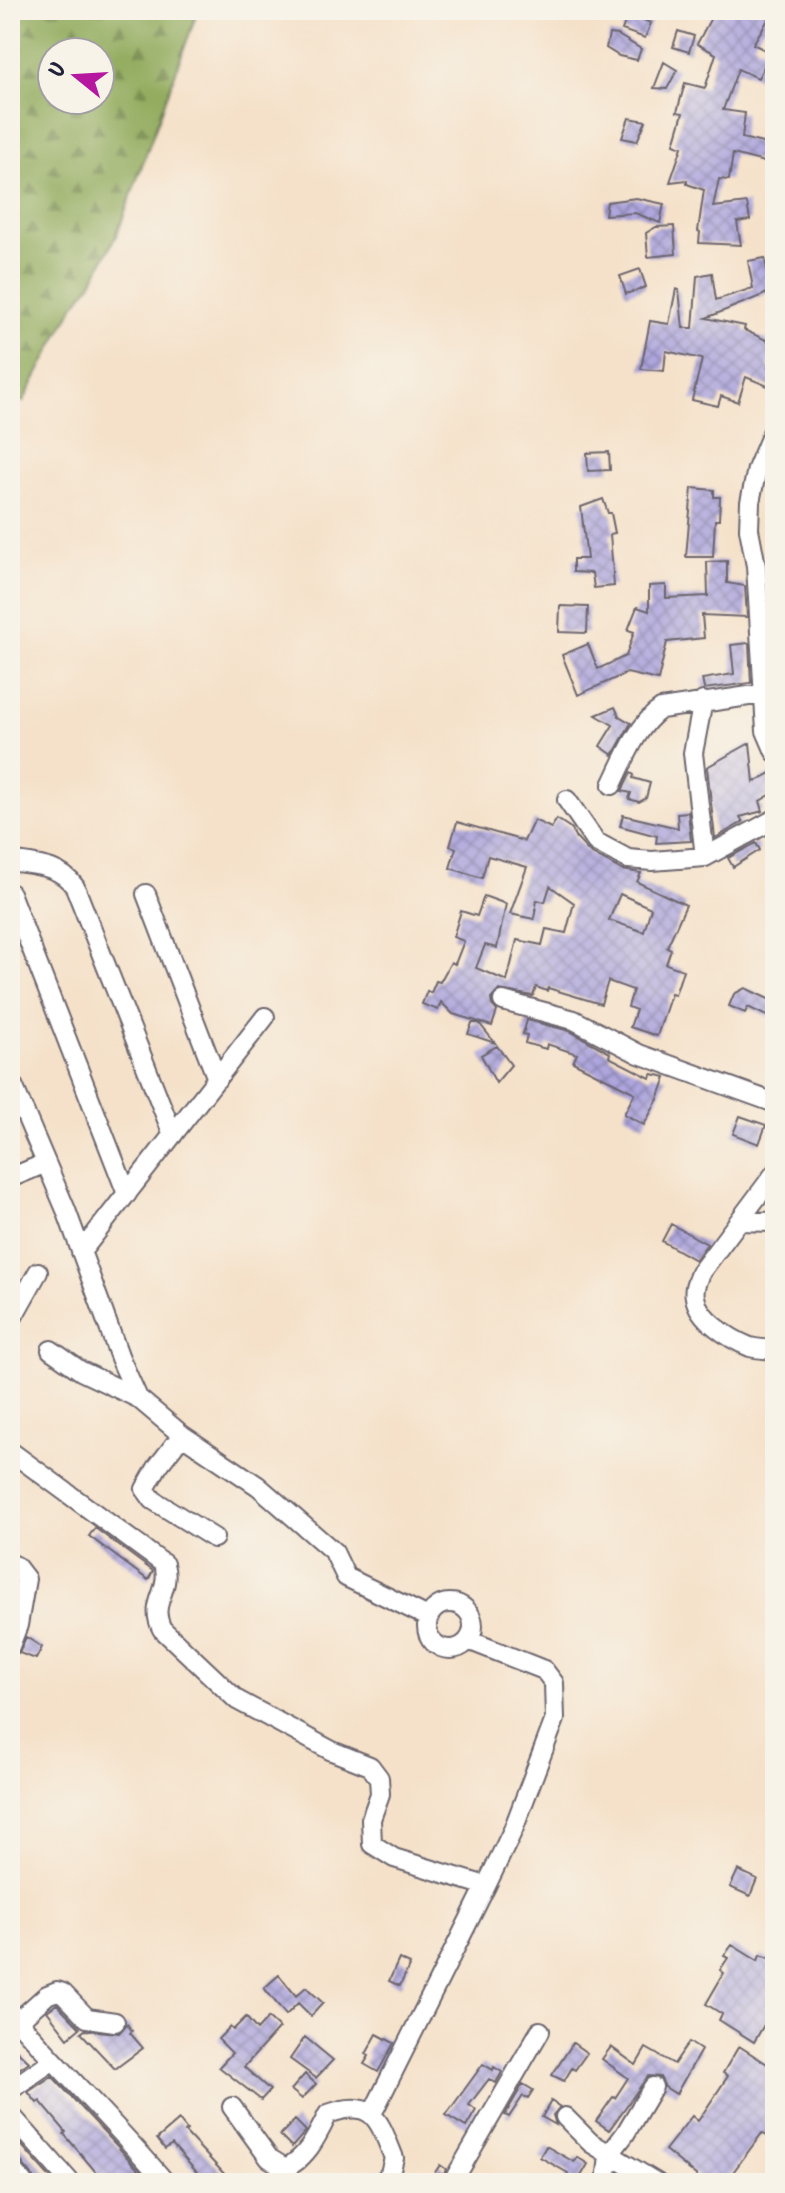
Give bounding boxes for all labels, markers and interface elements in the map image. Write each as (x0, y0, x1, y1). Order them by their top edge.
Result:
north arrow (36, 36, 116, 116)
text: U (41, 59, 78, 82)

